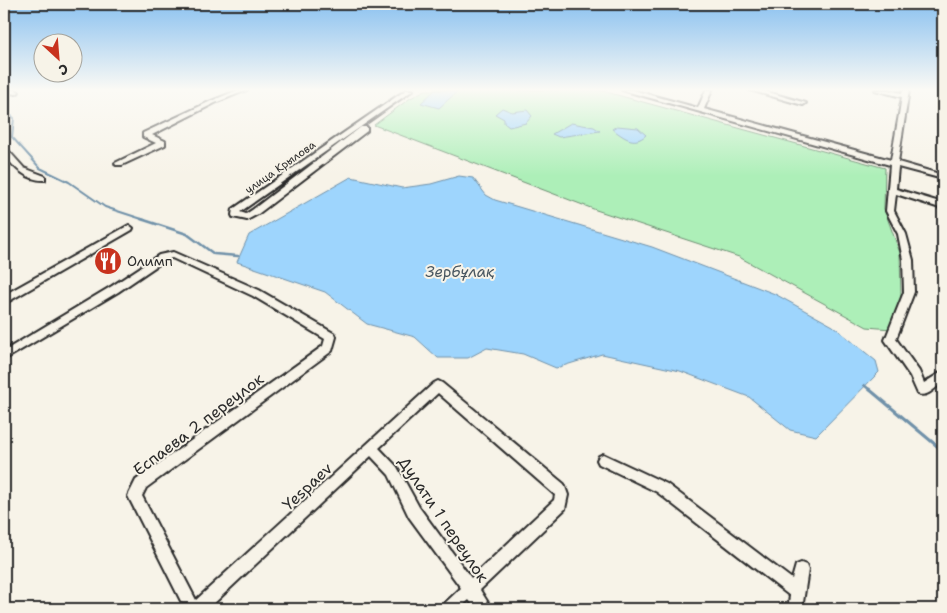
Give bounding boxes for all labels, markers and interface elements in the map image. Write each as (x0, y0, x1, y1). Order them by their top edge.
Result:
north arrow (32, 32, 82, 82)
text: С (56, 60, 72, 80)
street label: улица Крылова (242, 137, 319, 197)
restaurant icon: Олимп (93, 246, 123, 276)
place label: Олимп (127, 252, 173, 270)
water label: Зербұлақ (425, 262, 495, 282)
street label: Еспаева 2 переулок (129, 368, 268, 480)
street label: Дулати 1 переулок (394, 452, 494, 587)
street label: Yespaev (278, 458, 337, 515)

